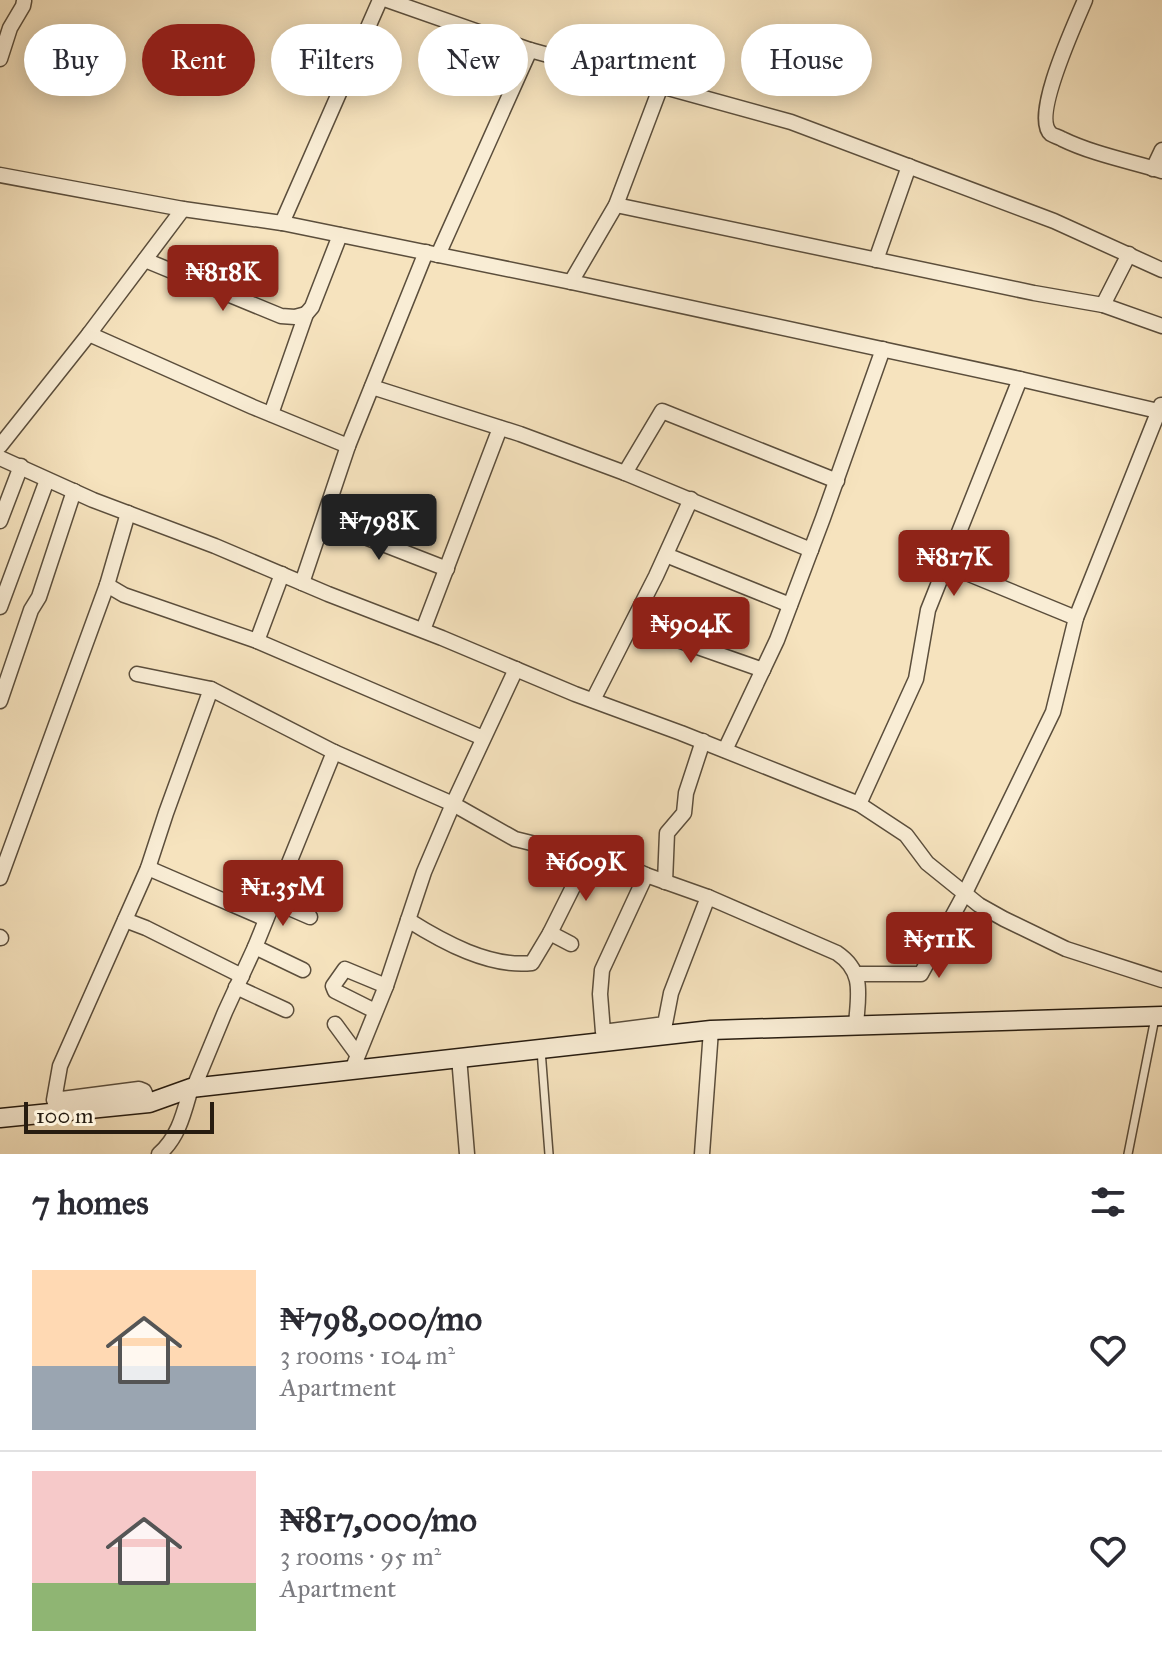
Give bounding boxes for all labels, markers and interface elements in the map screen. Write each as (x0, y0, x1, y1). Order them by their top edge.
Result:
chip: Buy (24, 24, 126, 96)
chip: Rent (142, 24, 255, 96)
chip: Filters (271, 24, 402, 96)
chip: New (418, 24, 528, 96)
chip: Apartment (544, 24, 725, 96)
chip: House (741, 24, 872, 96)
pin: ₦818K (167, 245, 279, 313)
text: ₦818K (185, 255, 261, 287)
pin: ₦798K (323, 494, 435, 562)
text: ₦798K (340, 504, 418, 536)
pin: ₦817K (898, 530, 1010, 598)
text: ₦817K (916, 540, 992, 572)
pin: ₦904K (635, 597, 747, 665)
text: ₦904K (651, 607, 731, 639)
pin: ₦609K (530, 835, 642, 903)
text: ₦609K (546, 845, 626, 877)
pin: ₦1.35M (218, 860, 348, 928)
text: ₦1.35M (241, 870, 325, 902)
pin: ₦511K (883, 912, 995, 980)
text: ₦511K (904, 922, 974, 954)
scale bar (24, 1098, 214, 1134)
text: 100 m (36, 1102, 93, 1129)
icon: filters (1086, 1180, 1130, 1224)
text: 7 homes (32, 1182, 149, 1223)
text: ₦798,000/mo (280, 1298, 482, 1339)
icon: home (96, 1302, 192, 1398)
icon: heart (1086, 1328, 1130, 1372)
text: 3 rooms · 104 m² (280, 1339, 455, 1371)
text: Apartment (280, 1371, 396, 1403)
text: ₦817,000/mo (280, 1499, 477, 1540)
icon: home (96, 1503, 192, 1599)
icon: heart (1086, 1529, 1130, 1573)
text: 3 rooms · 95 m² (280, 1540, 441, 1572)
text: Apartment (280, 1572, 396, 1604)

